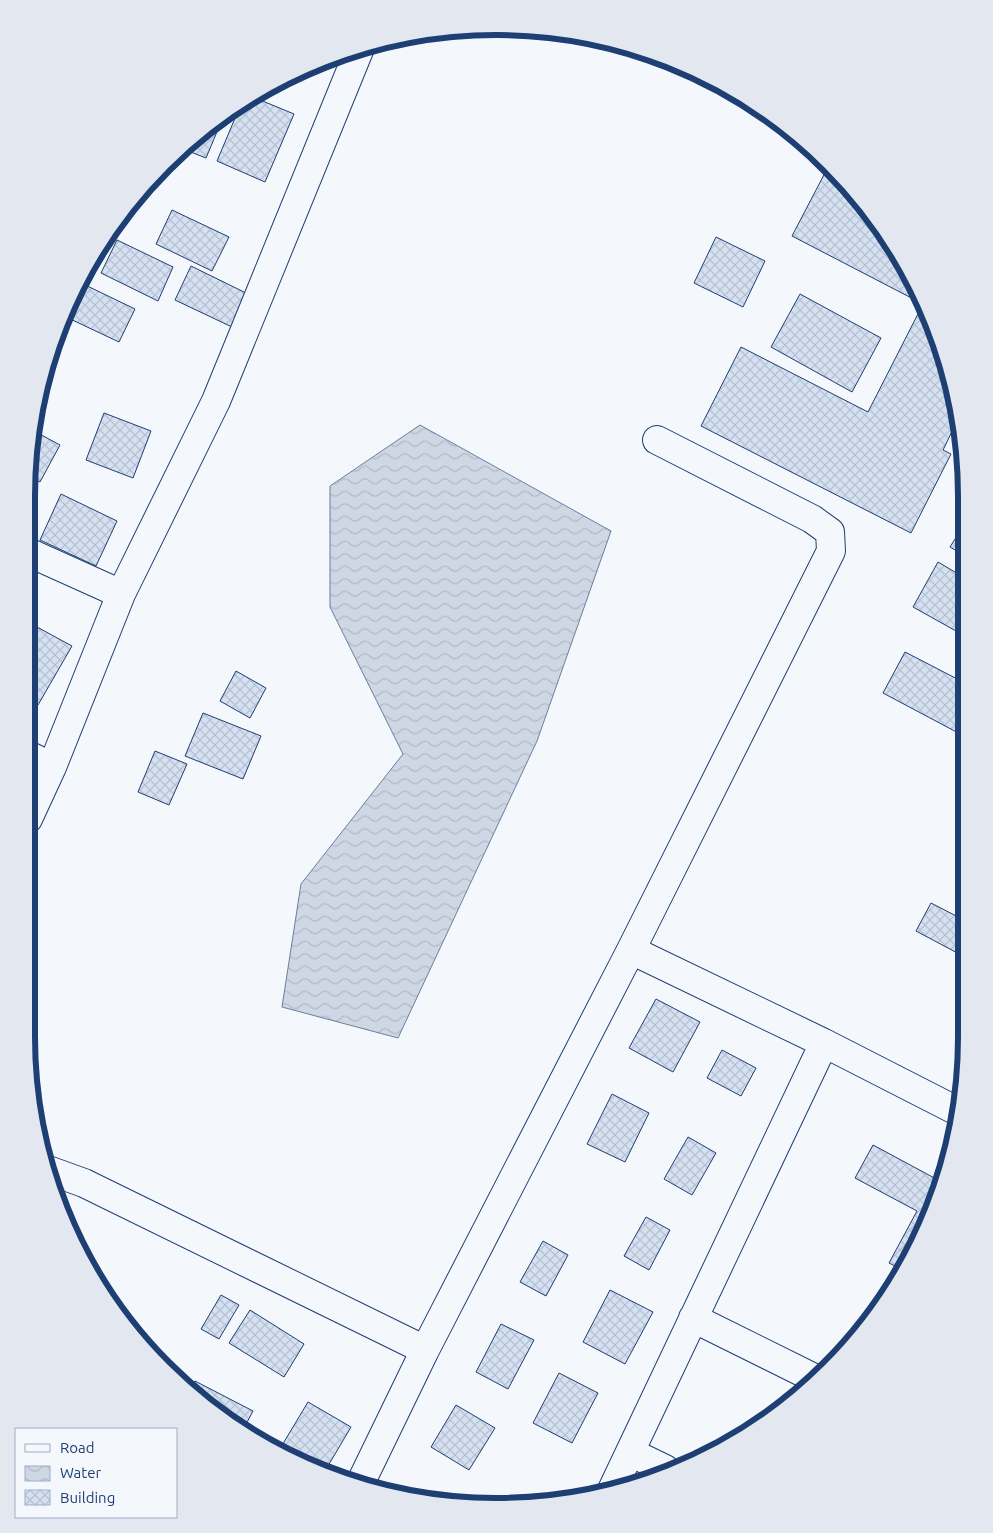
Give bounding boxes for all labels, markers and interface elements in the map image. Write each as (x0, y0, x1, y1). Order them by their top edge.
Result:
legend (15, 1428, 178, 1518)
text: Road (60, 1439, 95, 1456)
text: Water (60, 1464, 101, 1481)
text: Building (60, 1489, 115, 1506)

